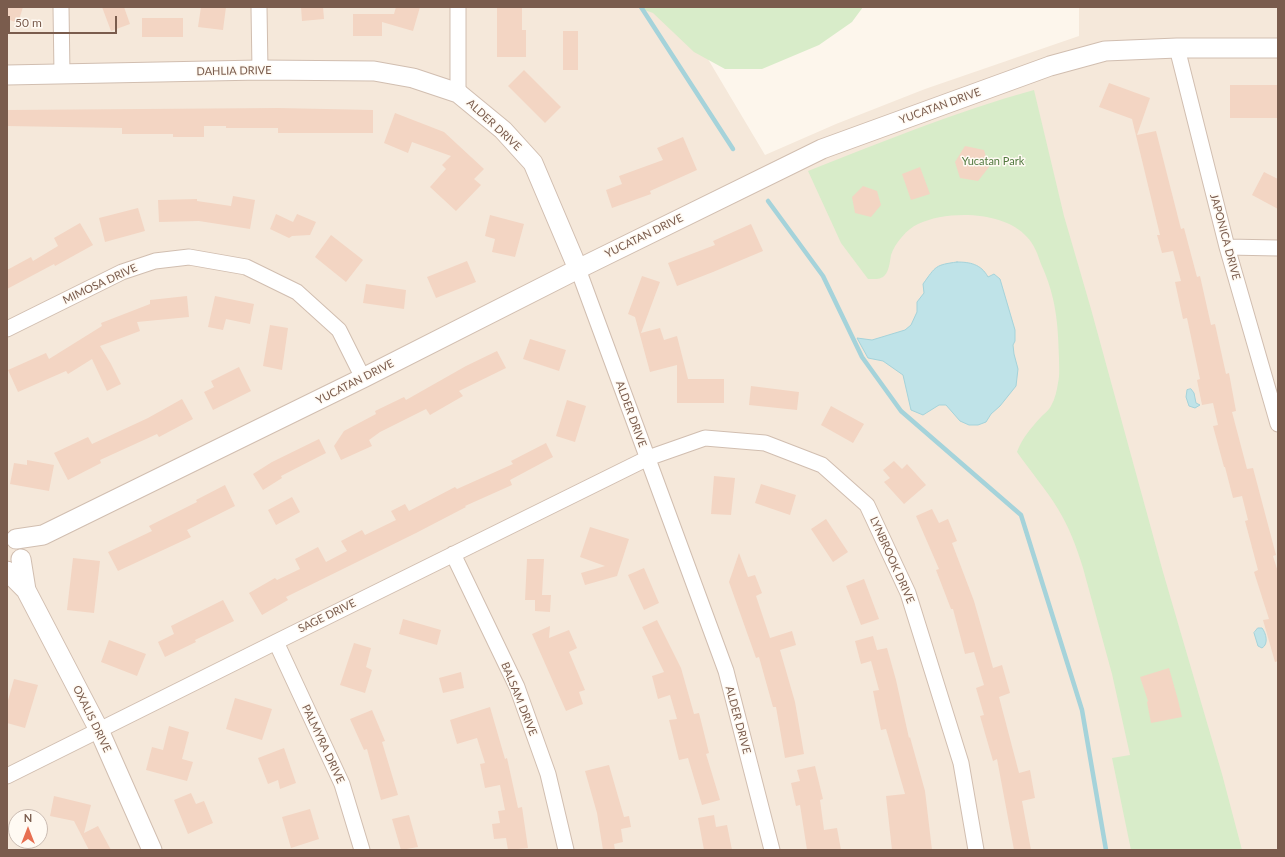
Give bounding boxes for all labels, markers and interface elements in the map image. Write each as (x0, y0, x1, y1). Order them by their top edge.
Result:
scale bar (10, 8, 119, 34)
text: 50 m (15, 15, 42, 30)
street label: DAHLIA DRIVE (196, 64, 272, 78)
street label: YUCATAN DRIVE (898, 85, 982, 127)
street label: ALDER DRIVE (464, 96, 524, 154)
park label: Yucatan Park (962, 154, 1024, 168)
street label: JAPONICA DRIVE (1207, 192, 1243, 282)
street label: YUCATAN DRIVE (603, 211, 685, 261)
street label: MIMOSA DRIVE (61, 261, 139, 307)
street label: YUCATAN DRIVE (314, 357, 396, 407)
street label: ALDER DRIVE (613, 379, 649, 449)
street label: LYNBROOK DRIVE (867, 515, 917, 605)
street label: SAGE DRIVE (296, 596, 358, 636)
street label: BALSAM DRIVE (498, 660, 540, 738)
street label: OXALIS DRIVE (70, 683, 114, 755)
street label: ALDER DRIVE (723, 685, 753, 755)
street label: PALMYRA DRIVE (299, 702, 347, 786)
north arrow (8, 809, 48, 849)
text: N (24, 811, 32, 824)

